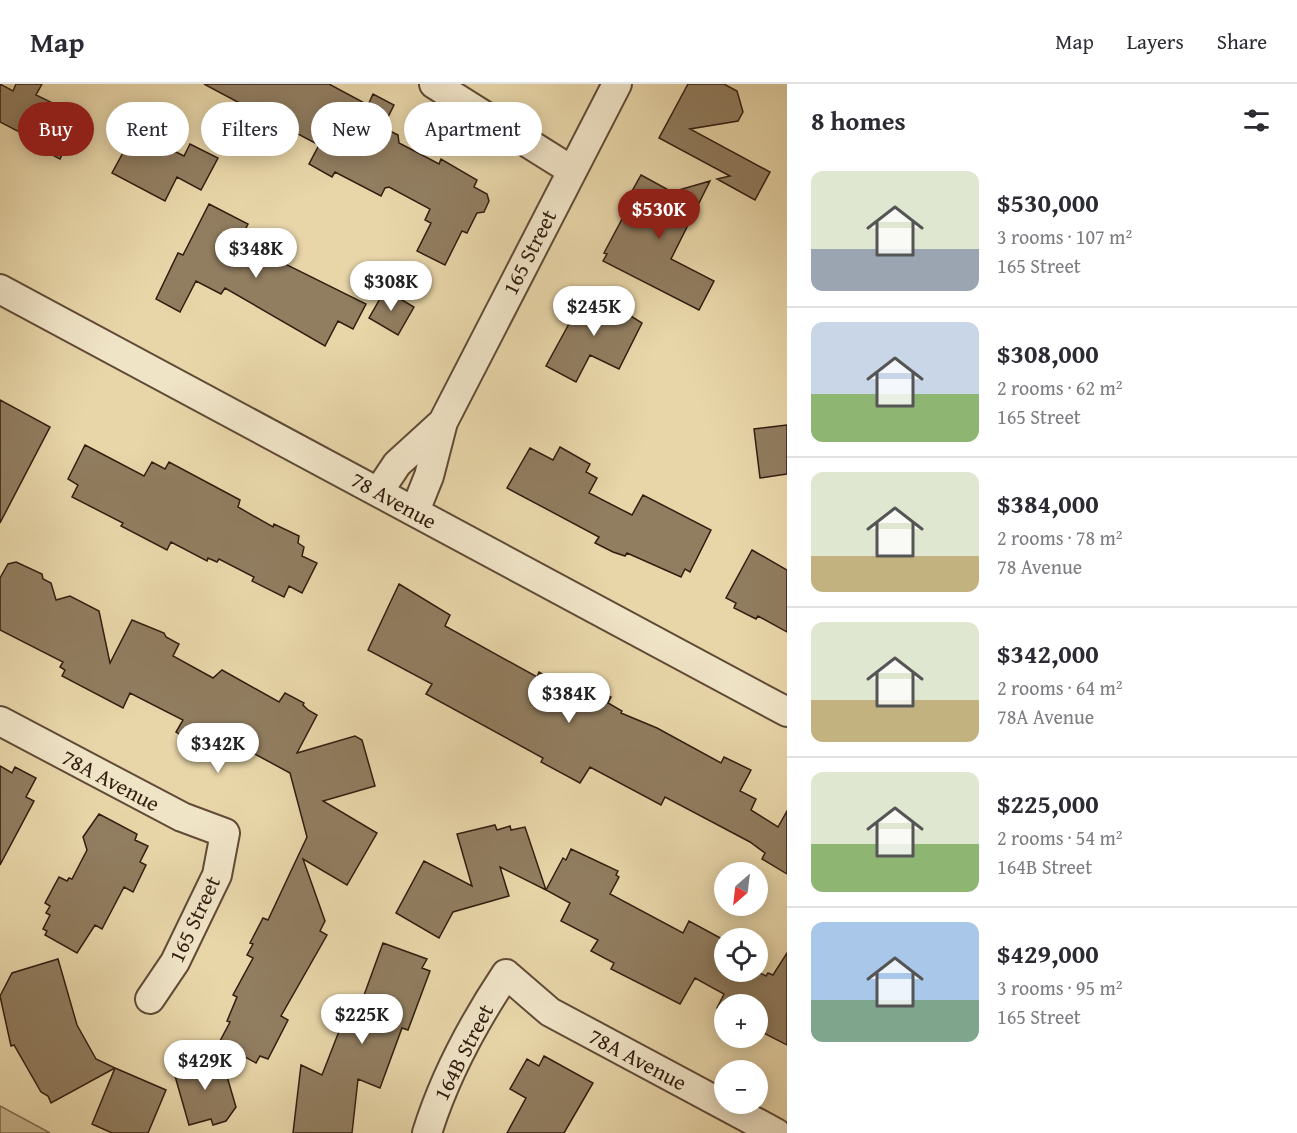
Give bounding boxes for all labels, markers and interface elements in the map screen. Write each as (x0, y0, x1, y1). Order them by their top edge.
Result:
text: Map (30, 21, 84, 62)
text: Map (1055, 26, 1094, 57)
text: Layers (1127, 26, 1184, 57)
text: Share (1217, 26, 1267, 57)
text: 8 homes (811, 101, 906, 140)
chip: Buy (18, 102, 94, 156)
chip: Rent (106, 102, 189, 156)
chip: Filters (201, 102, 299, 156)
chip: New (311, 102, 392, 156)
chip: Apartment (404, 102, 542, 156)
icon: filters (1240, 104, 1273, 137)
text: $530,000 (997, 183, 1099, 222)
pin: $530K (617, 189, 701, 240)
text: $530K (632, 194, 686, 223)
icon: home (859, 195, 931, 267)
street label: 165 Street (494, 203, 564, 300)
text: 3 rooms · 107 m² (997, 222, 1132, 251)
pin: $348K (214, 228, 298, 279)
text: $348K (229, 233, 283, 262)
text: 165 Street (997, 251, 1081, 280)
pin: $308K (349, 261, 433, 312)
text: $308K (364, 266, 418, 295)
pin: $245K (552, 286, 636, 337)
text: $245K (567, 291, 621, 320)
text: $308,000 (997, 334, 1099, 373)
icon: home (859, 346, 931, 418)
text: 2 rooms · 62 m² (997, 373, 1123, 402)
text: 165 Street (997, 402, 1081, 431)
street label: 78 Avenue (345, 463, 443, 537)
text: $384,000 (997, 484, 1099, 523)
icon: home (859, 496, 931, 568)
text: 2 rooms · 78 m² (997, 523, 1123, 552)
text: 78 Avenue (997, 552, 1082, 581)
text: $342,000 (997, 634, 1099, 673)
icon: home (859, 646, 931, 718)
pin: $384K (527, 673, 611, 724)
text: 2 rooms · 64 m² (997, 673, 1123, 702)
text: $384K (542, 678, 596, 707)
text: 78A Avenue (997, 702, 1094, 731)
pin: $342K (176, 723, 260, 774)
text: $342K (191, 728, 245, 757)
street label: 78A Avenue (56, 741, 166, 819)
text: $225,000 (997, 784, 1099, 823)
icon: home (859, 796, 931, 868)
text: 2 rooms · 54 m² (997, 823, 1123, 852)
text: 164B Street (997, 852, 1092, 881)
north arrow (714, 862, 768, 916)
map controls (714, 862, 768, 1114)
street label: 165 Street (160, 870, 228, 968)
button: locate (714, 928, 768, 982)
text: $429,000 (997, 934, 1099, 973)
icon: home (859, 946, 931, 1018)
text: 3 rooms · 95 m² (997, 973, 1123, 1002)
pin: $225K (320, 994, 404, 1045)
button: + (714, 994, 768, 1048)
street label: 164B Street (425, 998, 501, 1106)
text: $225K (335, 999, 389, 1028)
text: 165 Street (997, 1002, 1081, 1031)
street label: 78A Avenue (583, 1020, 693, 1098)
pin: $429K (163, 1040, 247, 1091)
text: $429K (178, 1045, 232, 1074)
button: − (714, 1060, 768, 1114)

